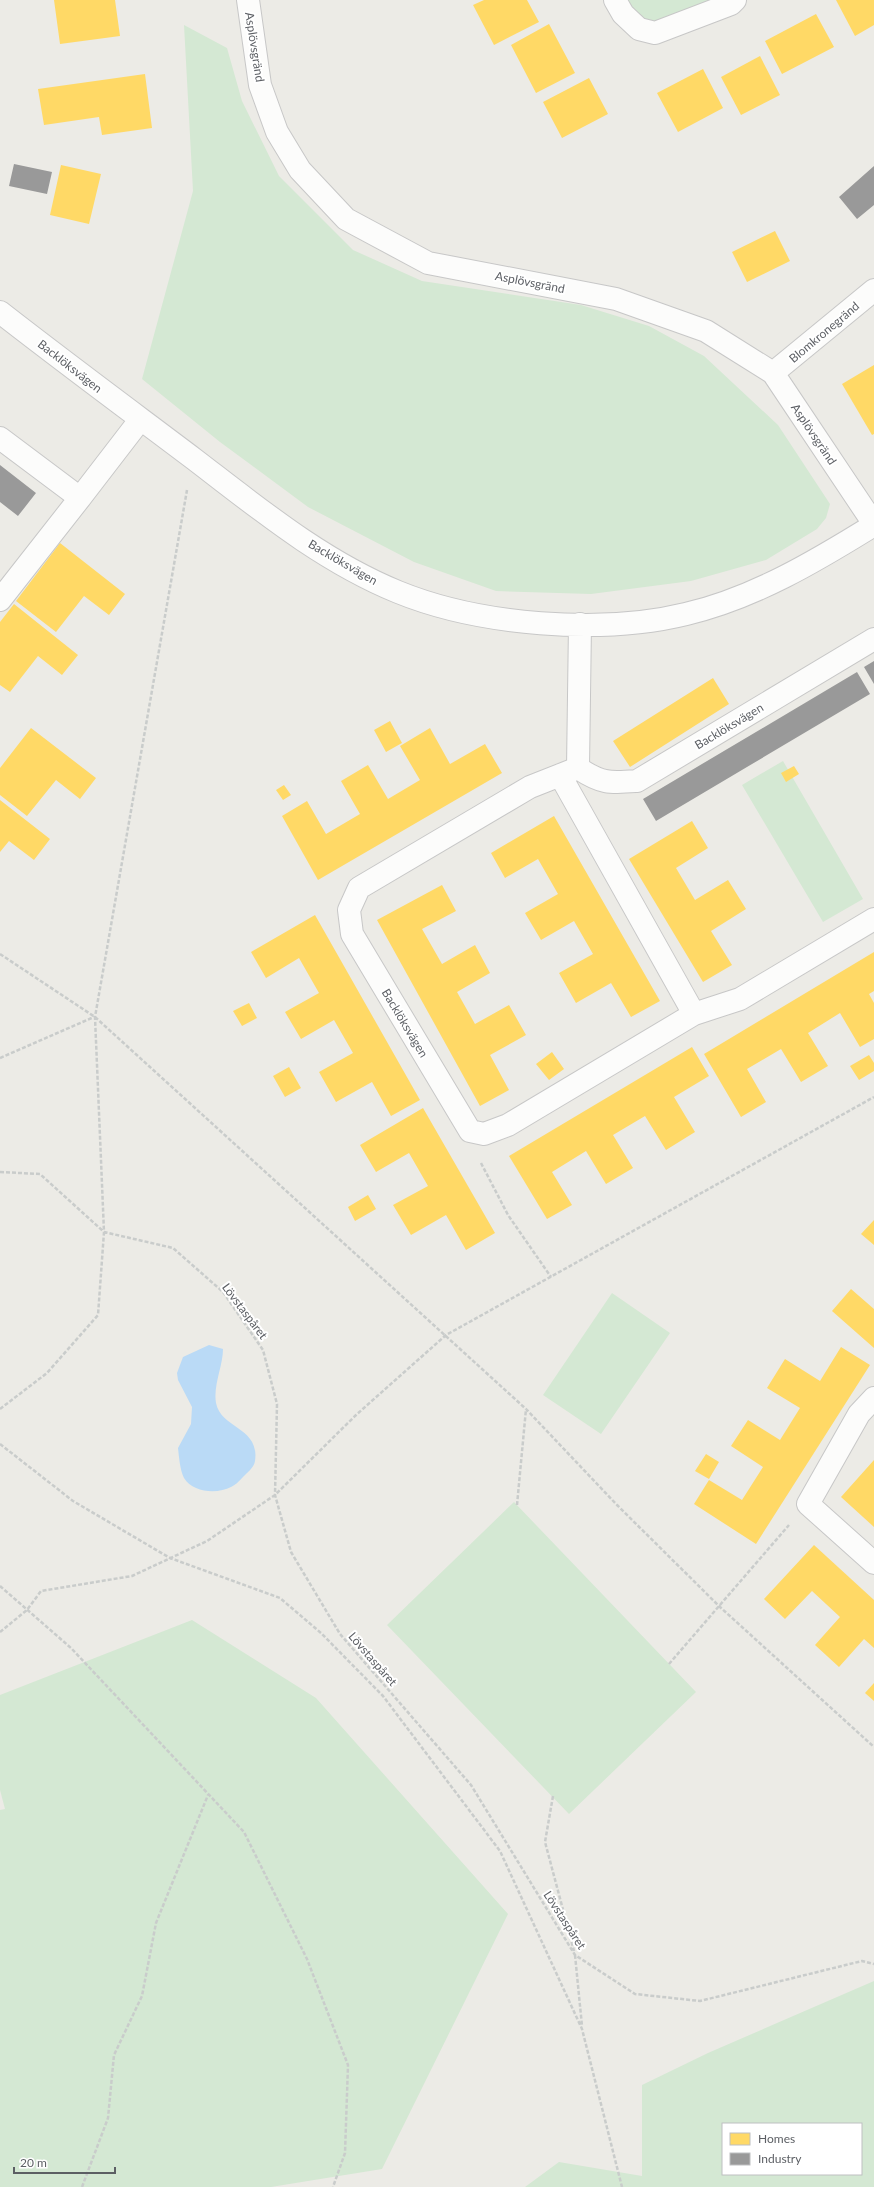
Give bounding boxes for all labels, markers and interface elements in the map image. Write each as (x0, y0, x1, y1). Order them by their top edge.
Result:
street label: Asplövsgränd (242, 11, 268, 83)
street label: Asplövsgränd (494, 268, 566, 296)
street label: Blomkronegränd (786, 298, 862, 366)
street label: Backlöksvägen (35, 336, 105, 396)
street label: Asplövsgränd (788, 401, 840, 467)
street label: Backlöksvägen (306, 536, 380, 588)
street label: Backlöksvägen (692, 700, 766, 752)
street label: Backlöksvägen (379, 986, 431, 1060)
street label: Lövstaspåret (219, 1280, 271, 1343)
street label: Lövstaspåret (346, 1629, 401, 1690)
street label: Lövstaspåret (541, 1888, 590, 1953)
legend (722, 2123, 862, 2175)
text: Homes (758, 2131, 795, 2146)
scale bar (14, 2149, 115, 2175)
text: Industry (758, 2151, 802, 2166)
text: 20 m (20, 2155, 47, 2170)

